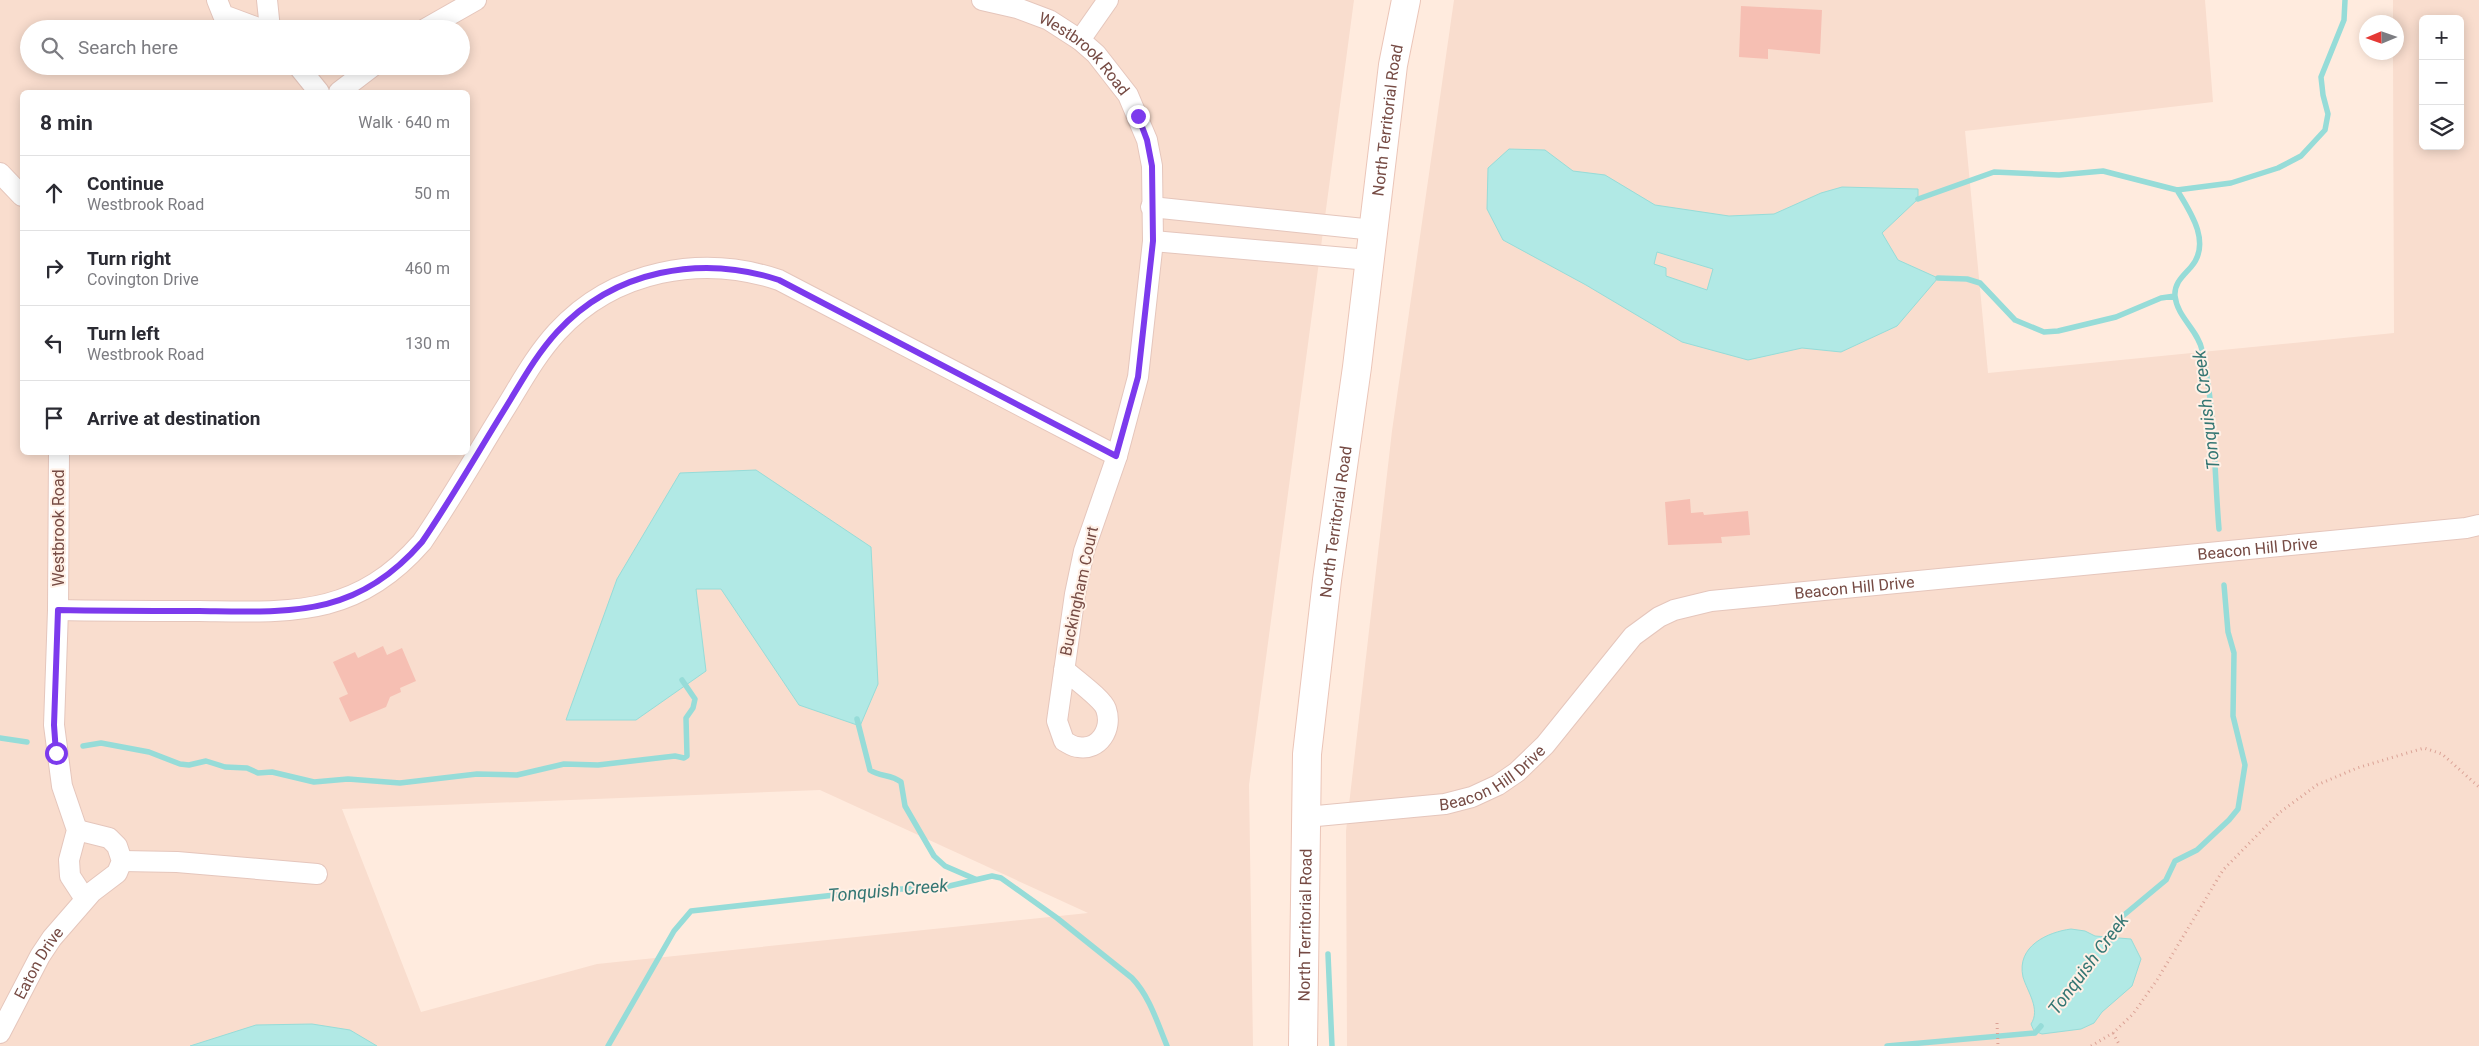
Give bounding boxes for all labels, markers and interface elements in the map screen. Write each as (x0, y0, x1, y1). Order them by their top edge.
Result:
street label: Westbrook Road (1037, 8, 1134, 99)
north arrow (2359, 15, 2404, 60)
map controls (2419, 15, 2464, 150)
button: + (2419, 15, 2464, 60)
search box (20, 20, 470, 75)
icon: search (38, 34, 66, 62)
text: Search here (78, 36, 178, 59)
street label: North Territorial Road (1368, 43, 1406, 197)
button: − (2419, 60, 2464, 105)
route end (1127, 105, 1150, 128)
button: layers (2419, 105, 2464, 150)
text: 8 min (40, 111, 93, 135)
text: Walk · 640 m (358, 113, 450, 132)
text: Continue (87, 172, 164, 195)
icon: ahead (40, 179, 68, 207)
text: 50 m (414, 184, 450, 203)
text: Westbrook Road (87, 195, 204, 214)
text: Turn right (87, 247, 171, 270)
icon: right (40, 254, 68, 282)
text: 460 m (405, 259, 450, 278)
text: Covington Drive (87, 270, 199, 289)
text: Turn left (87, 322, 160, 345)
icon: left (40, 329, 68, 357)
text: 130 m (405, 334, 450, 353)
text: Westbrook Road (87, 345, 204, 364)
water label: Tonquish Creek (2188, 348, 2224, 471)
icon: arrive (40, 404, 68, 432)
text: Arrive at destination (87, 407, 260, 430)
street label: North Territorial Road (1316, 445, 1355, 599)
street label: Westbrook Road (49, 469, 68, 587)
street label: Buckingham Court (1056, 525, 1102, 657)
street label: Beacon Hill Drive (2197, 533, 2318, 563)
street label: Beacon Hill Drive (1793, 572, 1915, 602)
street label: Beacon Hill Drive (1438, 741, 1549, 814)
route start (45, 742, 68, 765)
street label: North Territorial Road (1294, 848, 1315, 1002)
water label: Tonquish Creek (827, 874, 950, 906)
water label: Tonquish Creek (2043, 909, 2133, 1018)
street label: Eaton Drive (10, 923, 67, 1002)

